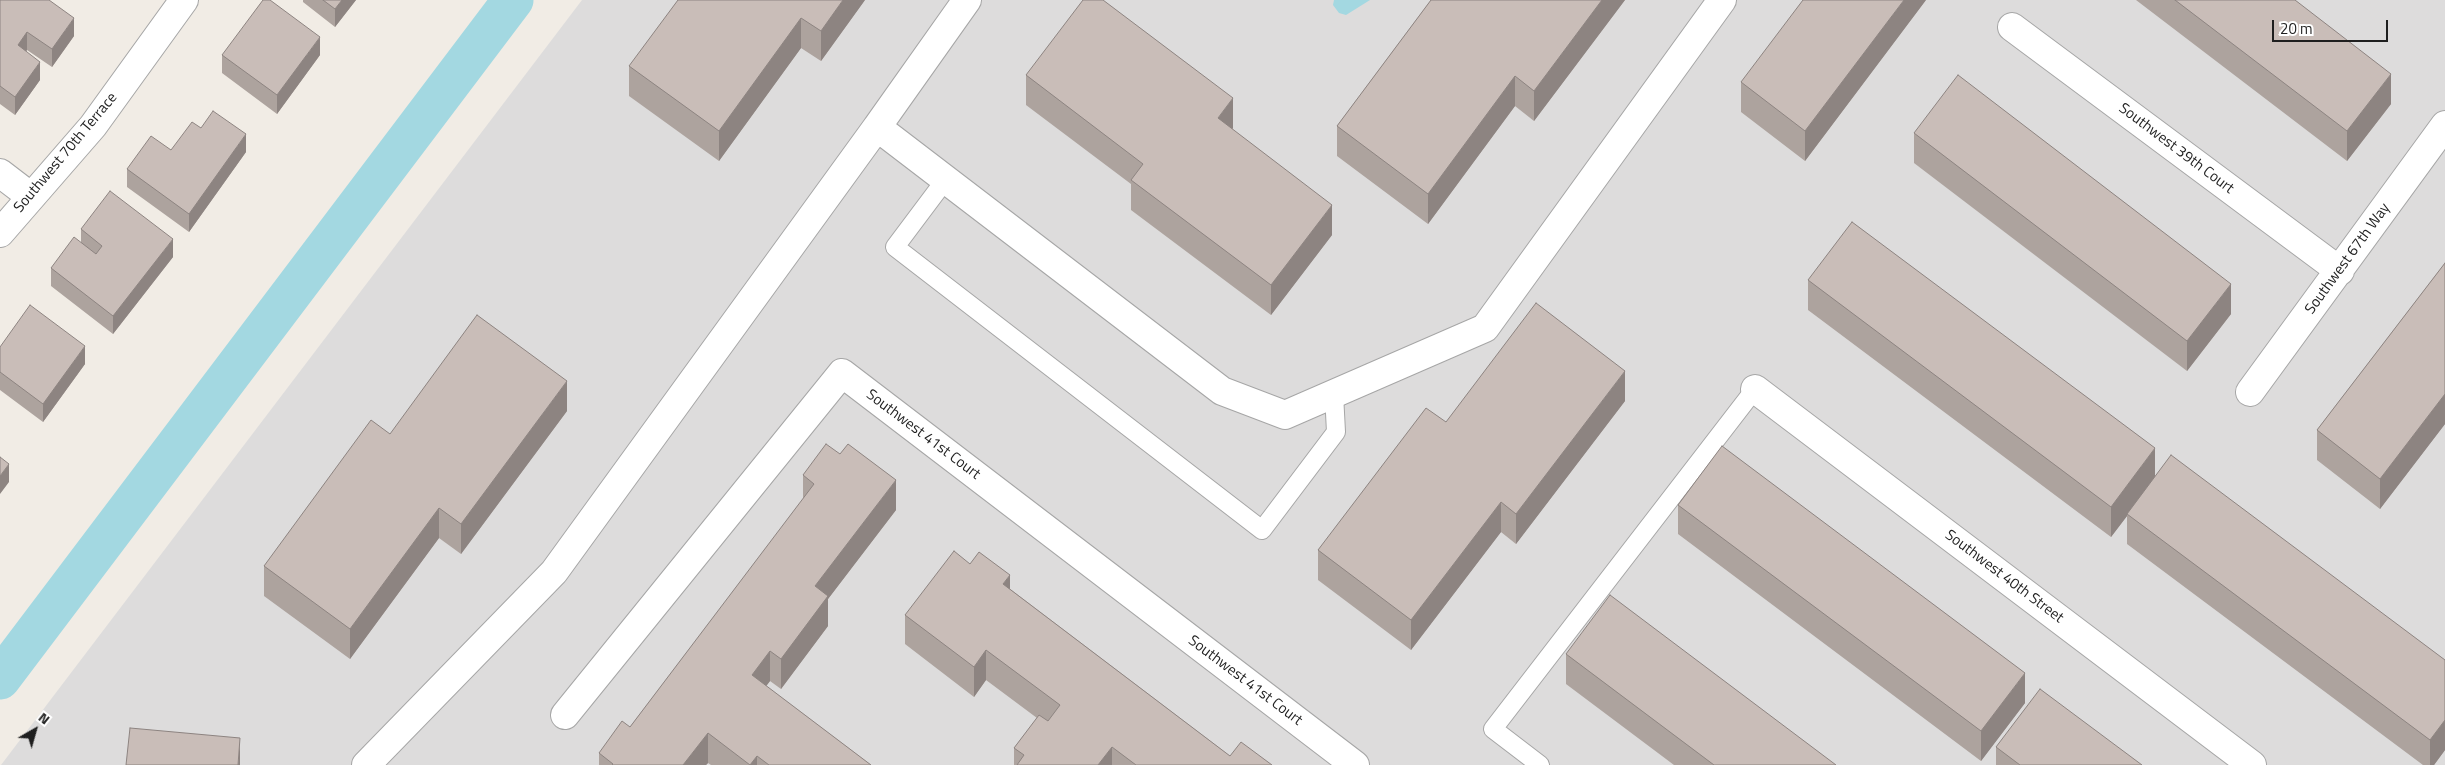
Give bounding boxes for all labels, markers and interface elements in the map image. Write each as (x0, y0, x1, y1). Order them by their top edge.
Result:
scale bar (2275, 10, 2391, 42)
text: 20 m (2280, 17, 2313, 40)
street label: Southwest 70th Terrace (11, 89, 121, 217)
street label: Southwest 39th Court (2115, 100, 2237, 198)
street label: Southwest 67th Way (2302, 200, 2394, 318)
street label: Southwest 41st Court (862, 386, 984, 484)
street label: Southwest 40th Street (1941, 527, 2067, 627)
street label: Southwest 41st Court (1184, 632, 1306, 730)
north arrow (10, 705, 60, 755)
text: N (34, 707, 55, 729)

